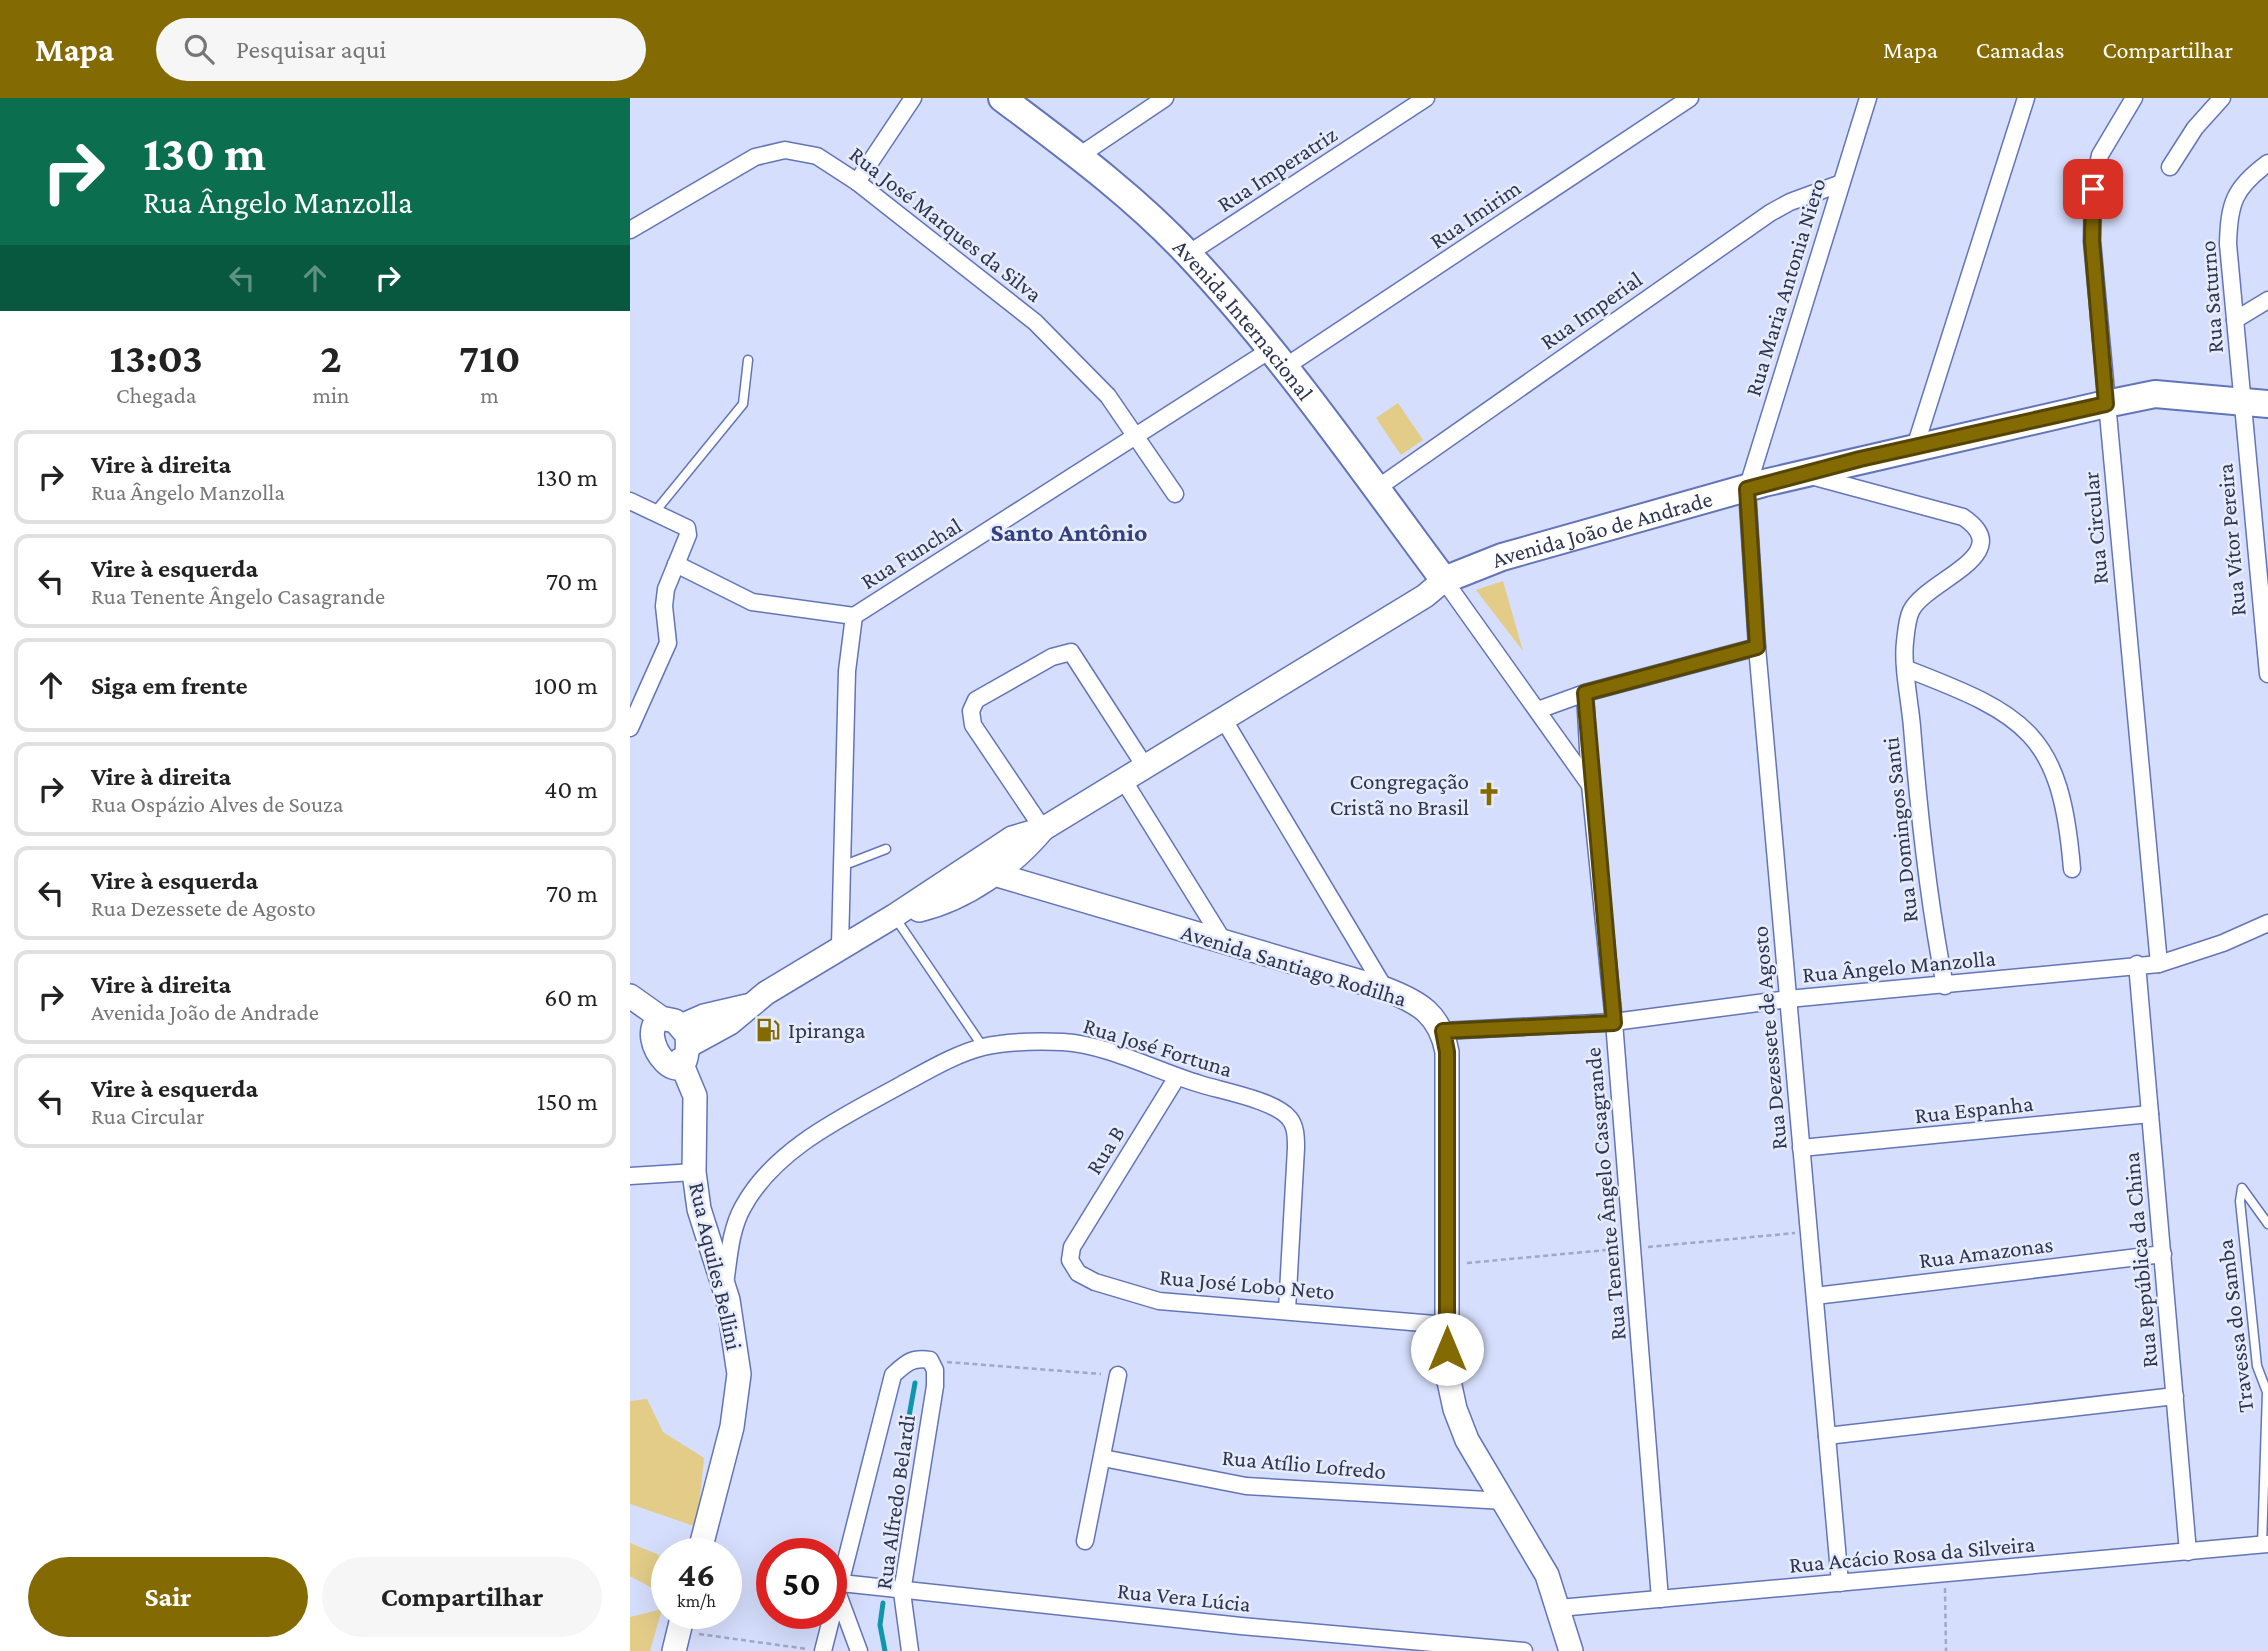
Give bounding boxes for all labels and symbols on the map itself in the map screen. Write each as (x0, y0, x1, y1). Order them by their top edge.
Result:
street label: Rua Imperatriz (1212, 121, 1342, 217)
street label: Rua José Marques da Silva (845, 141, 1048, 307)
pin (2063, 159, 2123, 219)
street label: Rua Imirim (1425, 174, 1525, 254)
street label: Rua Maria Antonia Niero (1739, 175, 1831, 399)
street label: Avenida Internacional (1168, 234, 1319, 405)
street label: Rua Saturno (2194, 240, 2228, 354)
street label: Rua Imperial (1535, 265, 1647, 355)
street label: Rua Vítor Pereira (2211, 462, 2251, 617)
street label: Rua Circular (2077, 470, 2113, 586)
street label: Avenida João de Andrade (1488, 485, 1715, 573)
street label: Rua Funchal (856, 512, 966, 594)
district label: Santo Antônio (990, 518, 1148, 547)
street label: Rua Domingos Santi (1877, 736, 1923, 924)
place label: Congregação Cristã no Brasil (1330, 768, 1469, 820)
church icon: Congregação Cristã no Brasil (1475, 780, 1503, 808)
street label: Avenida Santiago Rodilha (1178, 918, 1410, 1012)
street label: Rua Dezessete de Agosto (1746, 925, 1792, 1151)
street label: Rua Ângelo Manzolla (1801, 945, 1997, 987)
street label: Rua José Fortuna (1080, 1012, 1236, 1082)
fuel station icon: Ipiranga (754, 1016, 782, 1044)
place label: Ipiranga (788, 1017, 866, 1043)
street label: Rua Tenente Ângelo Casagrande (1579, 1046, 1631, 1342)
street label: Rua Espanha (1913, 1090, 2035, 1128)
street label: Rua B (1080, 1121, 1130, 1179)
street label: Rua República da China (2118, 1151, 2162, 1369)
street label: Rua Aquiles Bellini (684, 1180, 748, 1352)
street label: Rua Amazonas (1917, 1231, 2055, 1273)
street label: Travessa do Samba (2211, 1237, 2259, 1414)
street label: Rua José Lobo Neto (1158, 1263, 1336, 1305)
position arrow (1410, 1312, 1484, 1386)
street label: Rua Alfredo Belardi (870, 1413, 920, 1591)
street label: Rua Atílio Lofredo (1221, 1444, 1387, 1484)
street label: Rua Acácio Rosa da Silveira (1788, 1530, 2036, 1578)
speed limit sign: 50 (756, 1538, 847, 1629)
street label: Rua Vera Lúcia (1116, 1577, 1252, 1617)

